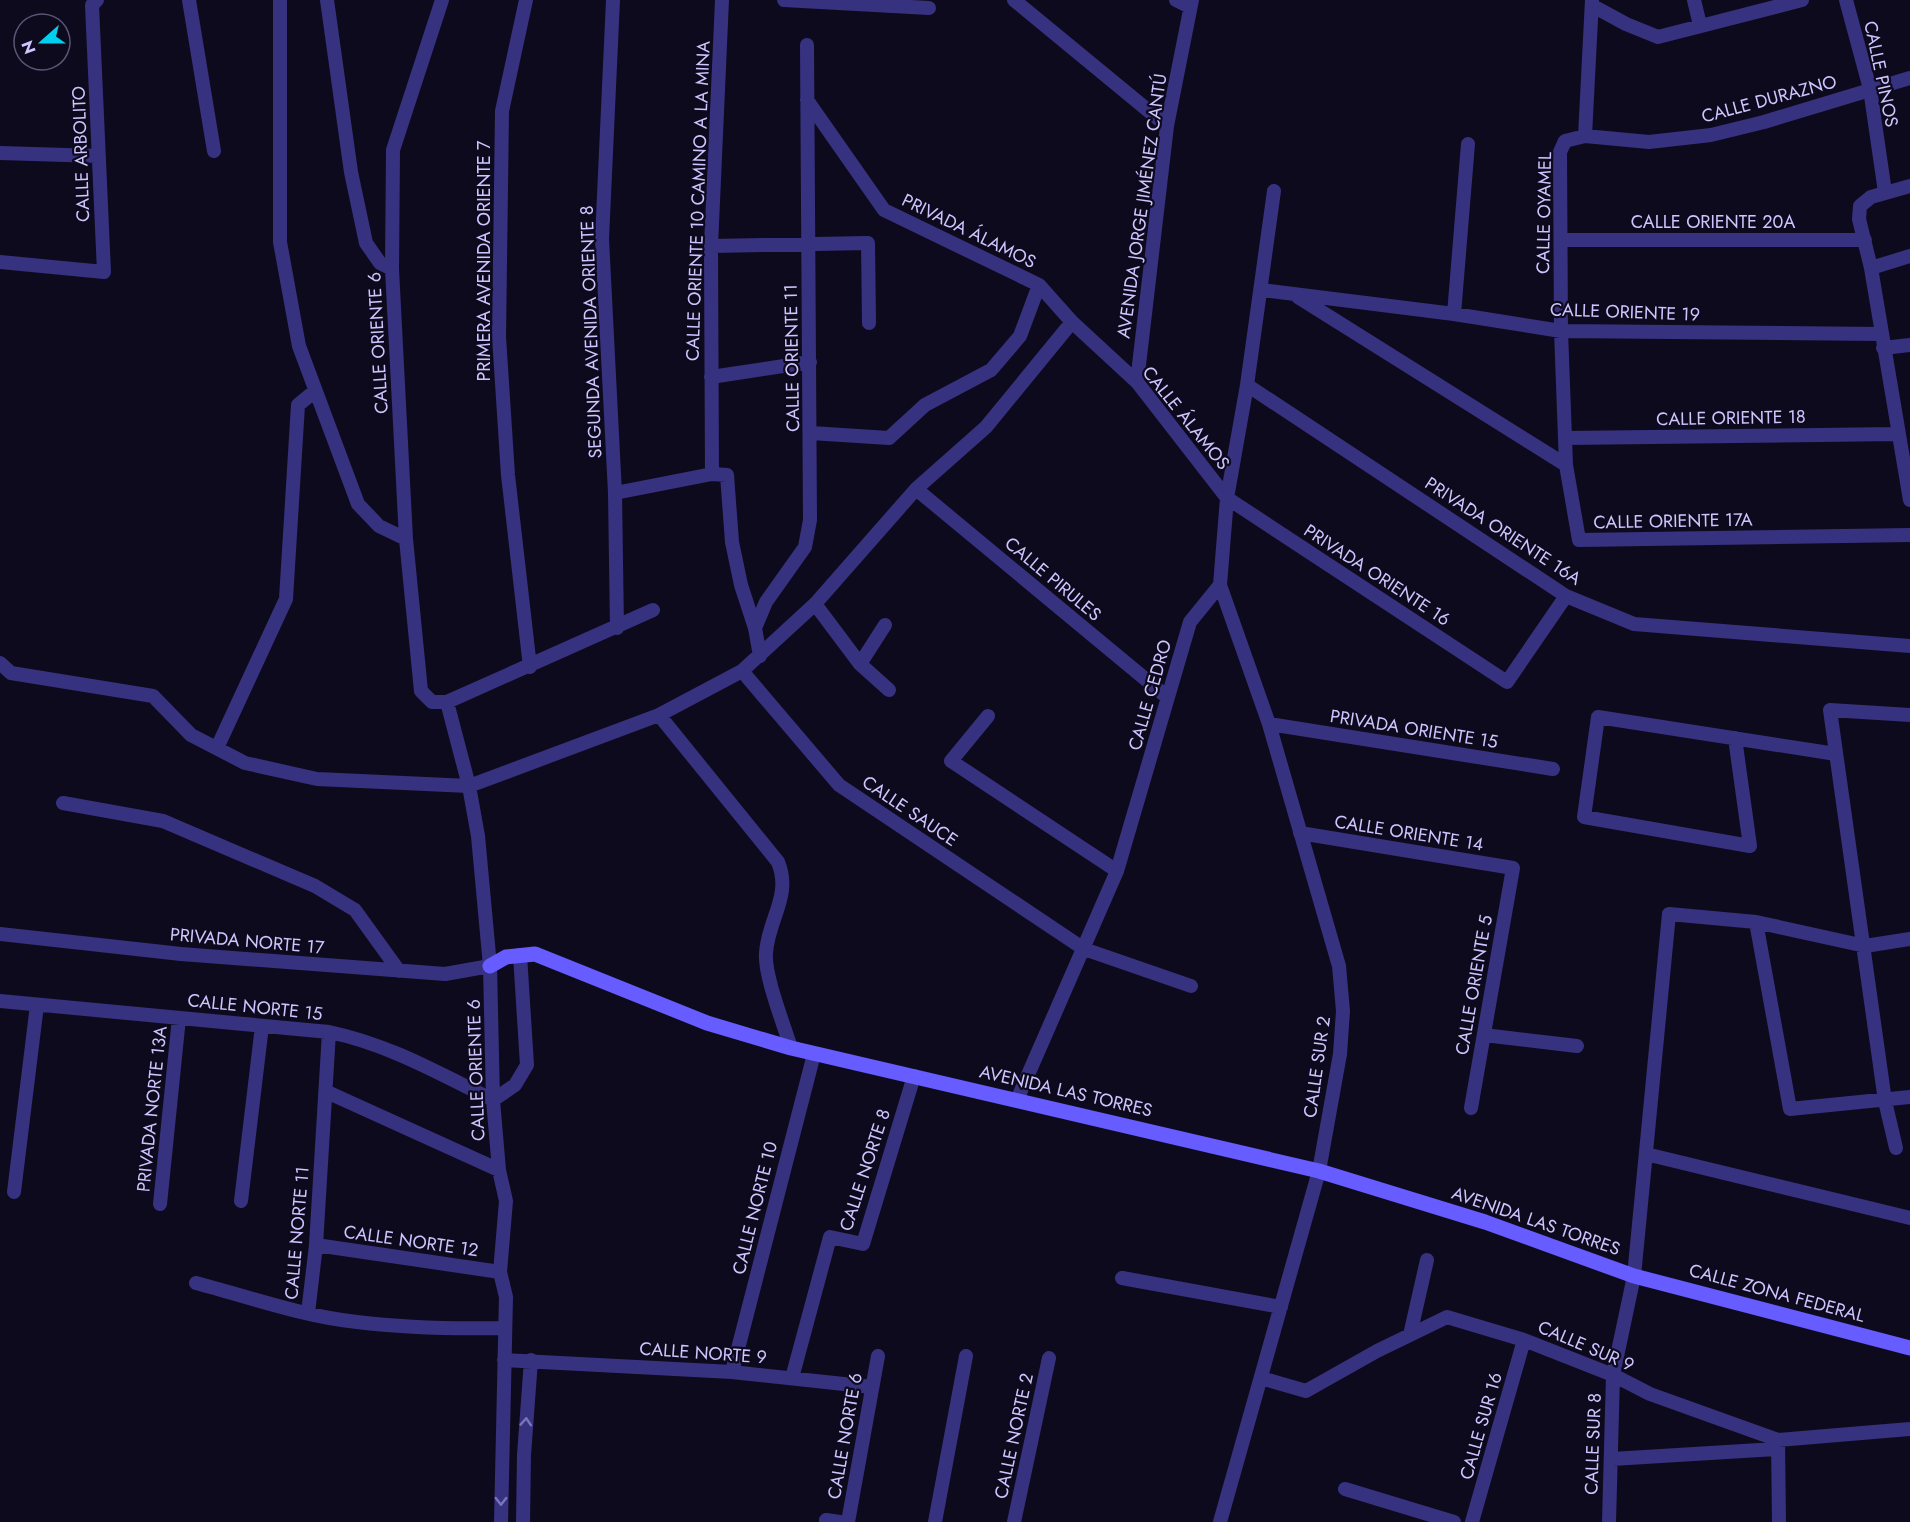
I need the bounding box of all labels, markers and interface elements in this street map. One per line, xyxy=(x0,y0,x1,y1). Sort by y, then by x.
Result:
north arrow xyxy=(12,12,72,72)
street label: CALLE PINOS xyxy=(1857,19,1905,130)
text: N xyxy=(15,37,41,57)
street label: CALLE ORIENTE 10 CAMINO A LA MINA xyxy=(679,40,717,362)
street label: CALLE DURAZNO xyxy=(1699,68,1839,130)
street label: AVENIDA JORGE JIMÉNEZ CANTÚ xyxy=(1111,72,1173,340)
street label: CALLE ARBOLITO xyxy=(66,86,96,222)
street label: PRIMERA AVENIDA ORIENTE 7 xyxy=(471,140,497,382)
street label: CALLE OYAMEL xyxy=(1530,152,1558,274)
street label: PRIVADA ÁLAMOS xyxy=(898,187,1041,275)
street label: SEGUNDA AVENIDA ORIENTE 8 xyxy=(574,205,608,459)
street label: CALLE ORIENTE 20A xyxy=(1631,209,1795,235)
street label: CALLE ORIENTE 6 xyxy=(361,271,395,415)
street label: CALLE ORIENTE 11 xyxy=(778,284,806,432)
street label: CALLE ORIENTE 19 xyxy=(1550,296,1700,328)
street label: CALLE ÁLAMOS xyxy=(1136,361,1236,475)
street label: CALLE ORIENTE 18 xyxy=(1656,404,1806,432)
street label: PRIVADA ORIENTE 16A xyxy=(1420,471,1586,591)
street label: CALLE ORIENTE 17A xyxy=(1593,507,1753,535)
street label: PRIVADA ORIENTE 16 xyxy=(1299,518,1455,632)
street label: CALLE PIRULES xyxy=(999,531,1107,627)
street label: CALLE CEDRO xyxy=(1122,637,1178,753)
street label: PRIVADA ORIENTE 15 xyxy=(1328,703,1500,755)
street label: CALLE SAUCE xyxy=(857,769,963,853)
street label: CALLE ORIENTE 14 xyxy=(1333,808,1485,858)
street label: CALLE ORIENTE 5 xyxy=(1449,913,1499,1057)
street label: PRIVADA NORTE 17 xyxy=(169,921,326,961)
street label: CALLE NORTE 15 xyxy=(186,987,324,1027)
street label: CALLE ORIENTE 6 xyxy=(461,999,491,1141)
street label: CALLE SUR 2 xyxy=(1297,1015,1337,1119)
street label: PRIVADA NORTE 13A xyxy=(130,1025,174,1193)
street label: AVENIDA LAS TORRES xyxy=(977,1058,1155,1124)
street label: CALLE NORTE 8 xyxy=(833,1106,897,1234)
street label: CALLE NORTE 10 xyxy=(726,1139,784,1277)
street label: CALLE NORTE 11 xyxy=(278,1165,316,1301)
street label: AVENIDA LAS TORRES xyxy=(1448,1180,1624,1262)
street label: CALLE NORTE 12 xyxy=(342,1219,480,1263)
street label: CALLE ZONA FEDERAL xyxy=(1686,1257,1868,1329)
street label: CALLE SUR 9 xyxy=(1534,1314,1638,1378)
street label: CALLE NORTE 9 xyxy=(638,1336,768,1370)
street label: CALLE SUR 16 xyxy=(1453,1369,1509,1483)
street label: CALLE NORTE 6 xyxy=(821,1371,869,1501)
street label: CALLE NORTE 2 xyxy=(988,1371,1040,1501)
street label: CALLE SUR 8 xyxy=(1578,1393,1608,1495)
one-way arrow xyxy=(520,1417,533,1426)
one-way arrow xyxy=(495,1497,507,1506)

